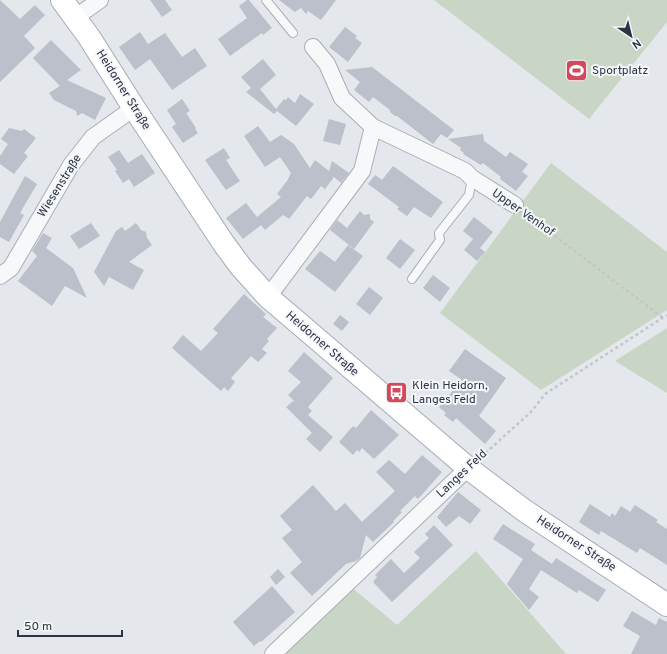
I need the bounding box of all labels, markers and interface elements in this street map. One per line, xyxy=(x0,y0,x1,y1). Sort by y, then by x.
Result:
north arrow xyxy=(611,16,651,56)
text: N xyxy=(629,35,643,51)
street label: Heidorner Straße xyxy=(92,47,154,133)
sports icon: Sportplatz xyxy=(564,58,590,84)
place label: Sportplatz xyxy=(592,63,648,79)
street label: Wiesenstraße xyxy=(34,151,86,221)
street label: Upper Venhof xyxy=(488,185,558,241)
street label: Heidorner Straße xyxy=(282,308,362,380)
place label: Klein Heidorn, Langes Feld xyxy=(412,378,488,408)
bus stop icon: Klein Heidorn, Langes Feld xyxy=(383,380,409,406)
street label: Langes Feld xyxy=(433,446,491,502)
street label: Heidorner Straße xyxy=(533,512,619,576)
scale bar xyxy=(18,612,122,638)
text: 50 m xyxy=(24,619,52,635)

